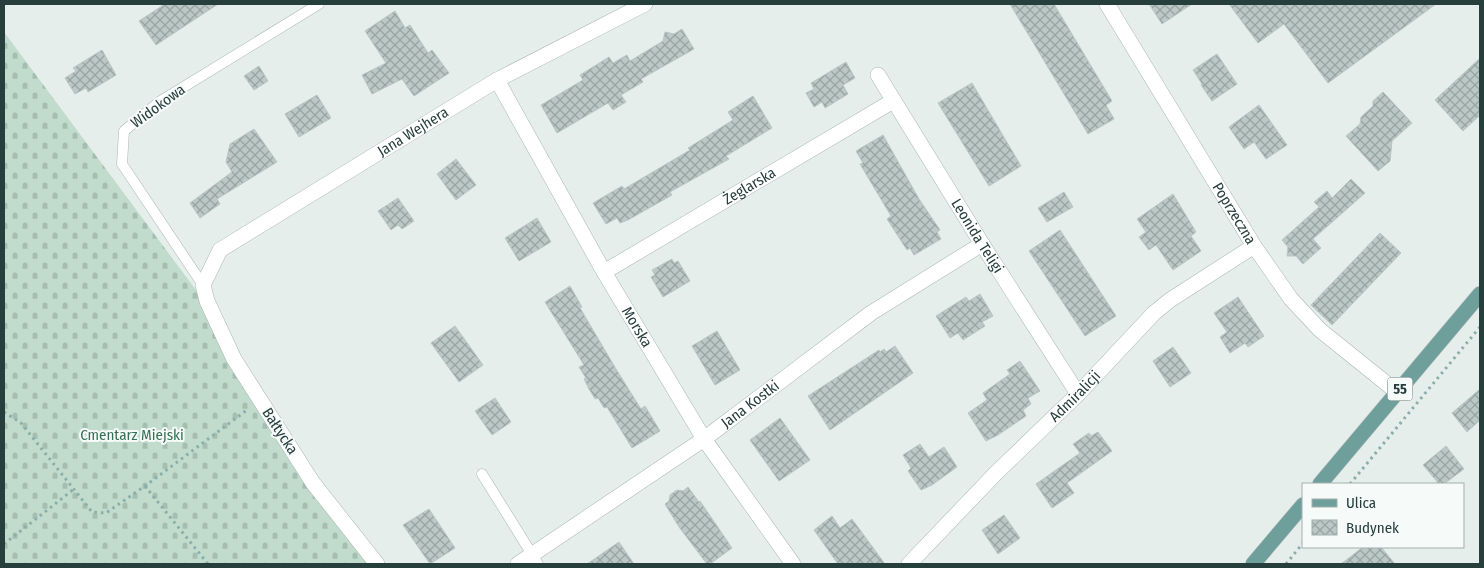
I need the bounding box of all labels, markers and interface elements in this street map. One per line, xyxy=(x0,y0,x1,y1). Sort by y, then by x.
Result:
street label: Widokowa xyxy=(127,80,189,132)
street label: Jana Wejhera xyxy=(374,103,452,160)
street label: Żeglarska xyxy=(720,163,779,208)
street label: Poprzeczna xyxy=(1209,179,1260,248)
street label: Leonida Teligi xyxy=(947,195,1007,276)
street label: Morska xyxy=(618,304,656,351)
street label: Admiralicji xyxy=(1046,367,1104,426)
street label: Jana Kostki xyxy=(718,376,783,432)
road number: 55 xyxy=(1388,378,1412,400)
street label: Bałtycka xyxy=(258,404,302,458)
park label: Cmentarz Miejski xyxy=(80,426,184,444)
legend xyxy=(1302,483,1464,548)
text: Ulica xyxy=(1346,494,1376,512)
text: Budynek xyxy=(1346,519,1399,537)

